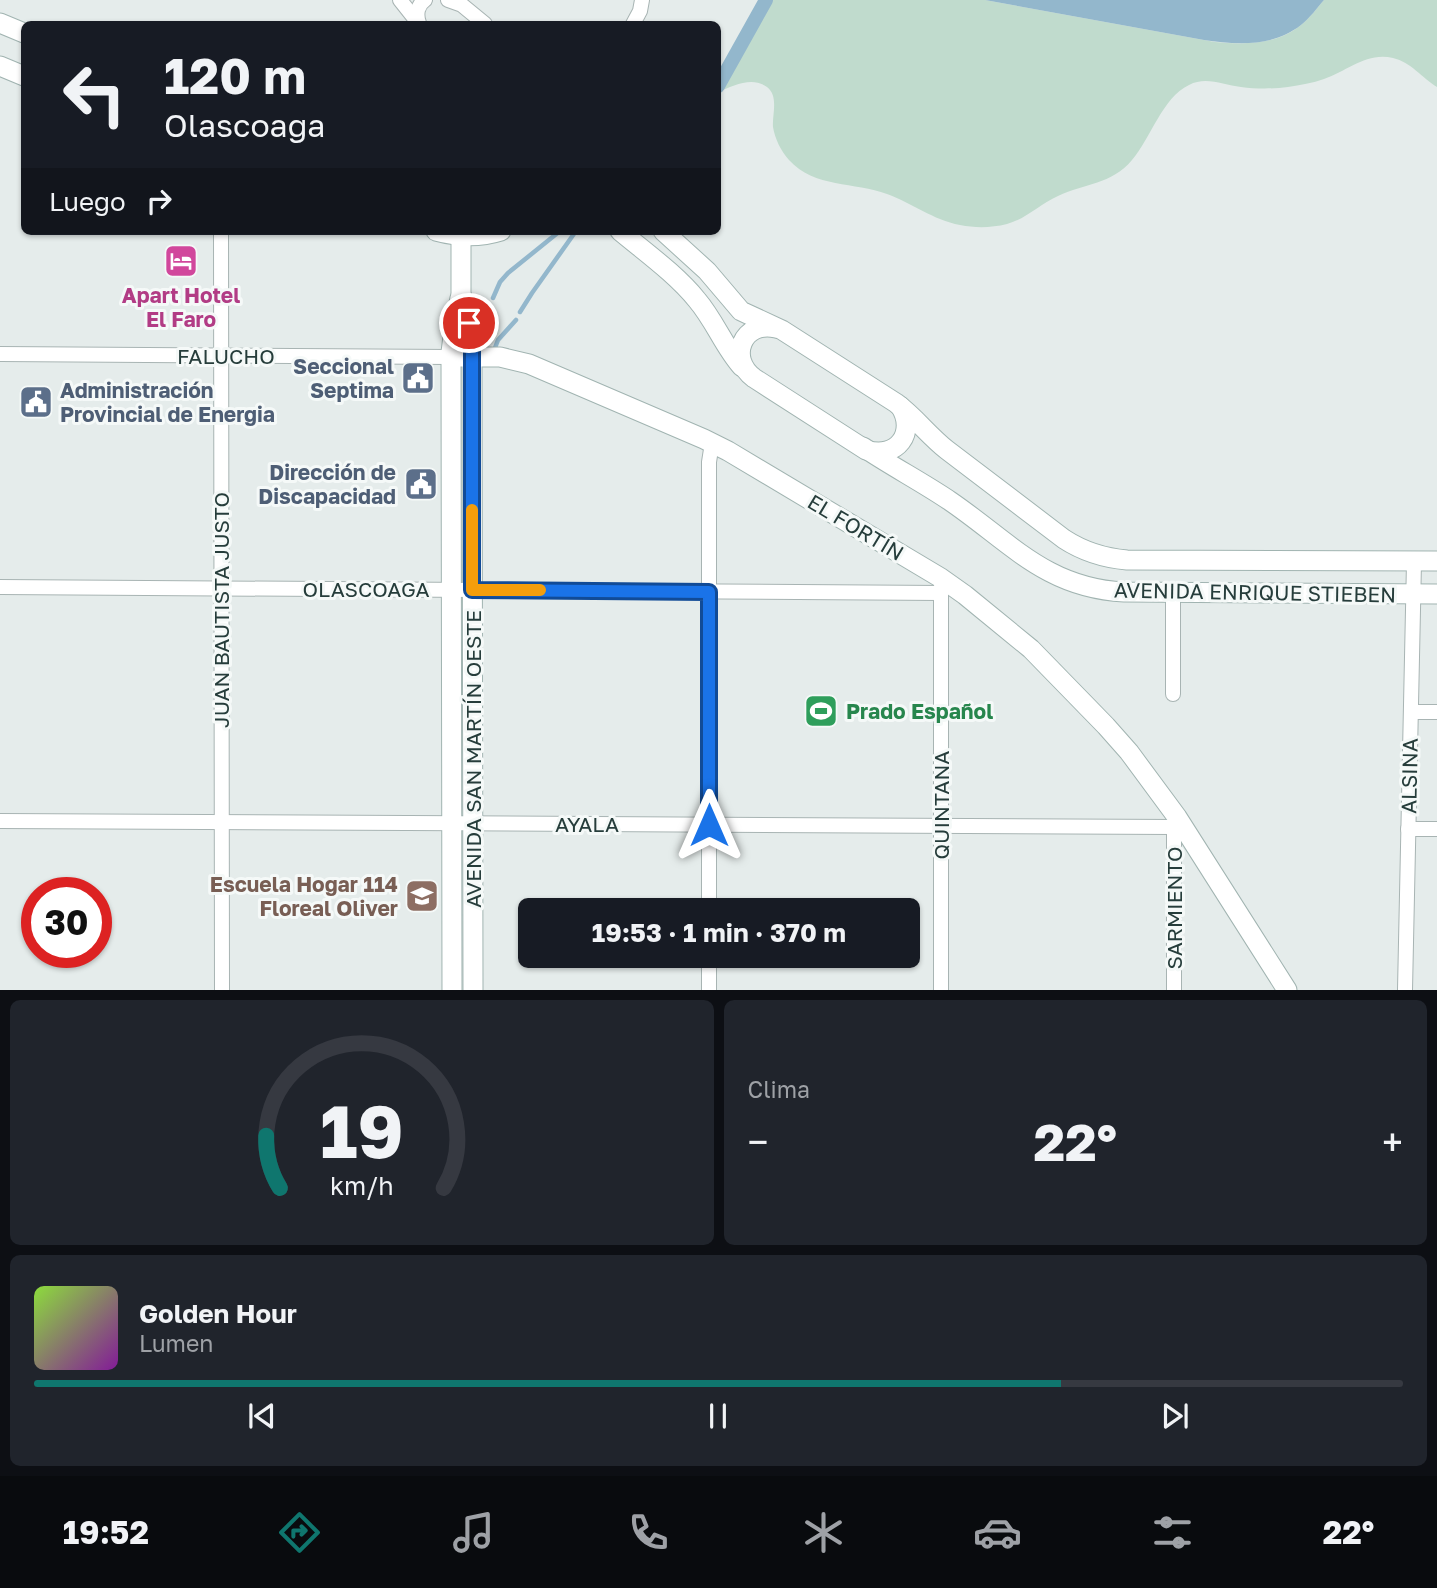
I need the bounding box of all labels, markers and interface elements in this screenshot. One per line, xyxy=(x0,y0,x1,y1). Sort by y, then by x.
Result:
text: 120 m xyxy=(164,46,306,105)
icon: left xyxy=(49,49,140,140)
text: Olascoaga xyxy=(164,106,325,144)
icon: right xyxy=(140,182,178,220)
text: Luego xyxy=(49,186,126,217)
hotel icon: Apart Hotel El Faro xyxy=(162,242,200,280)
place label: Apart Hotel El Faro xyxy=(122,282,240,332)
pin xyxy=(439,293,499,353)
icon: arrive xyxy=(450,304,488,342)
street label: FALUCHO xyxy=(177,343,275,369)
place label: Seccional Septima xyxy=(293,353,394,403)
public building icon: Seccional Septima xyxy=(399,359,437,397)
place label: Administración Provincial de Energia xyxy=(60,377,275,427)
public building icon: Administración Provincial de Energia xyxy=(17,383,55,421)
place label: Dirección de Discapacidad xyxy=(258,459,396,509)
public building icon: Dirección de Discapacidad xyxy=(402,465,440,503)
street label: EL FORTÍN xyxy=(803,488,909,566)
street label: JUAN BAUTISTA JUSTO xyxy=(208,492,234,728)
street label: OLASCOAGA xyxy=(303,576,429,602)
street label: AVENIDA ENRIQUE STIEBEN xyxy=(1114,577,1396,607)
street label: AVENIDA SAN MARTÍN OESTE xyxy=(460,610,486,908)
sports icon: Prado Español xyxy=(802,692,840,730)
place label: Prado Español xyxy=(846,698,993,724)
street label: ALSINA xyxy=(1395,738,1423,814)
street label: QUINTANA xyxy=(928,751,954,859)
position arrow xyxy=(672,788,746,862)
street label: AYALA xyxy=(555,811,619,837)
street label: SARMIENTO xyxy=(1161,846,1187,970)
place label: Escuela Hogar 114 Floreal Oliver xyxy=(210,871,398,921)
speed limit sign: 30 xyxy=(21,877,112,968)
school or university icon: Escuela Hogar 114 Floreal Oliver xyxy=(403,877,441,915)
text: 19:53 · 1 min · 370 m xyxy=(592,917,846,948)
text: Clima xyxy=(748,1075,810,1103)
text: 19 xyxy=(320,1088,404,1175)
text: 22° xyxy=(1033,1110,1117,1172)
text: − xyxy=(748,1119,768,1164)
text: + xyxy=(1382,1119,1403,1164)
text: km/h xyxy=(330,1170,394,1201)
text: Golden Hour xyxy=(139,1298,297,1329)
text: Lumen xyxy=(139,1329,213,1357)
icon: previous xyxy=(243,1397,281,1435)
icon: pause xyxy=(699,1397,737,1435)
icon: next xyxy=(1156,1397,1194,1435)
icon: directions xyxy=(275,1508,324,1557)
icon: music xyxy=(449,1508,498,1557)
icon: phone xyxy=(624,1508,673,1557)
icon: climate xyxy=(799,1508,848,1557)
icon: car xyxy=(973,1508,1022,1557)
icon: filters xyxy=(1148,1508,1197,1557)
text: 19:52 xyxy=(63,1513,149,1551)
text: 22° xyxy=(1323,1513,1374,1551)

